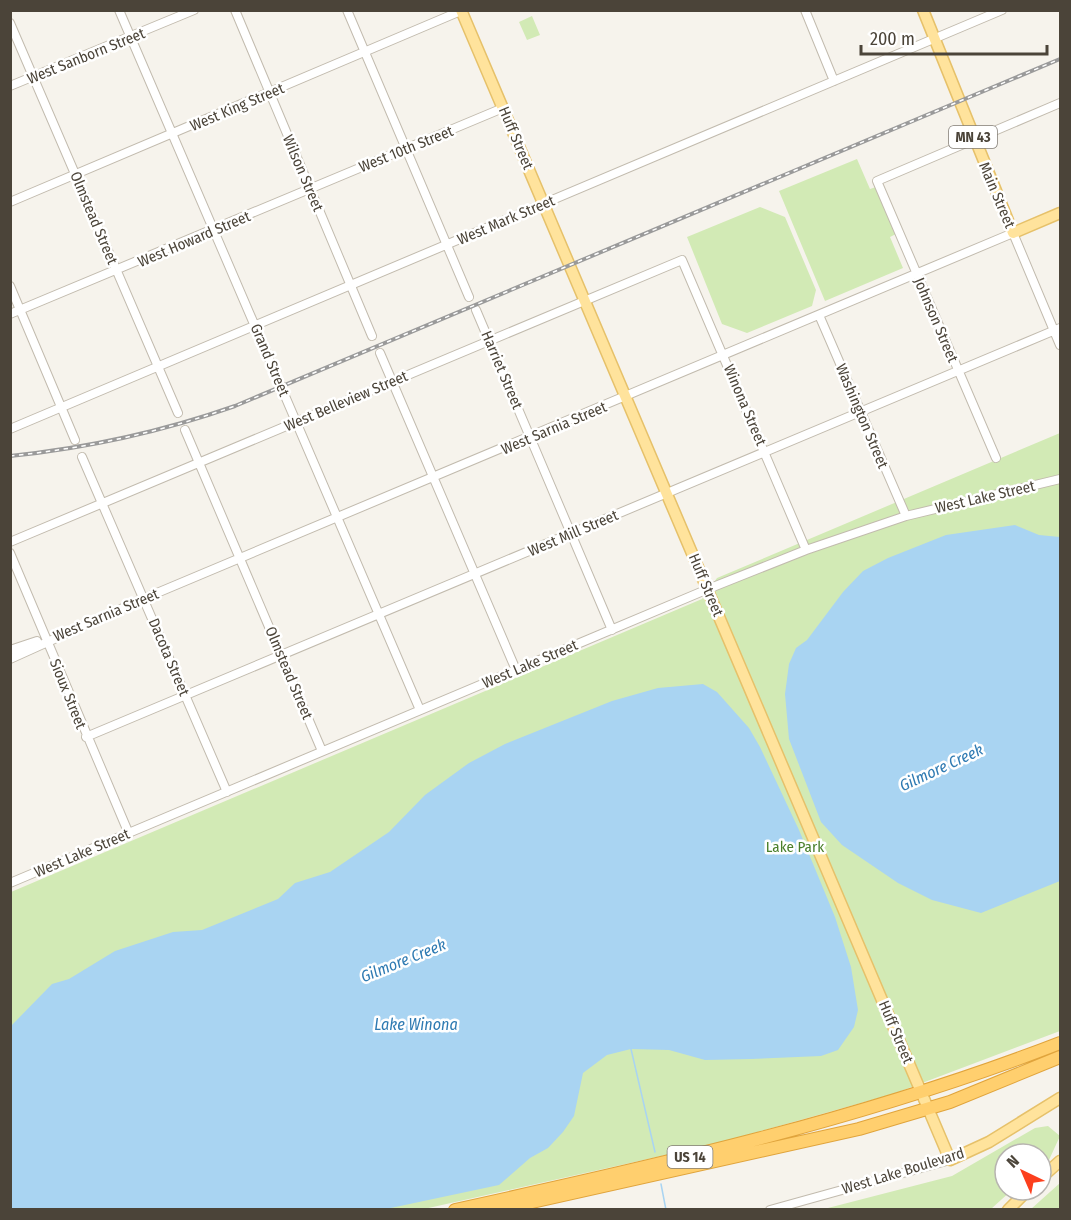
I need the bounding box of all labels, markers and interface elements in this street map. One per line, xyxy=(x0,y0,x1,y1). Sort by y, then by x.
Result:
scale bar xyxy=(861,18,1047,56)
street label: West Sanborn Street xyxy=(24,24,148,88)
text: 200 m xyxy=(870,28,915,50)
street label: West King Street xyxy=(187,79,287,135)
street label: Huff Street xyxy=(495,104,537,172)
street label: West 10th Street xyxy=(356,122,456,176)
road number: MN 43 xyxy=(949,126,997,148)
street label: Wilson Street xyxy=(279,132,327,214)
street label: Main Street xyxy=(975,159,1019,231)
street label: Olmstead Street xyxy=(66,169,122,267)
street label: West Mark Street xyxy=(455,191,557,249)
street label: West Howard Street xyxy=(135,207,253,271)
street label: Johnson Street xyxy=(910,275,962,365)
street label: Grand Street xyxy=(247,321,293,399)
street label: Harriet Street xyxy=(477,328,527,412)
street label: Washington Street xyxy=(832,361,892,471)
street label: Winona Street xyxy=(720,362,770,448)
street label: West Belleview Street xyxy=(282,367,410,435)
street label: West Sarnia Street xyxy=(499,398,610,458)
street label: West Lake Street xyxy=(933,477,1037,517)
street label: West Mill Street xyxy=(525,506,621,560)
street label: Huff Street xyxy=(685,551,727,619)
street label: West Sarnia Street xyxy=(51,585,162,645)
street label: Dacota Street xyxy=(145,616,193,699)
street label: Olmstead Street xyxy=(261,624,317,722)
street label: West Lake Street xyxy=(480,636,580,692)
street label: Sioux Street xyxy=(46,656,90,732)
water label: Gilmore Creek xyxy=(896,740,986,795)
street label: West Lake Street xyxy=(32,825,132,881)
park label: Lake Park xyxy=(766,838,824,856)
water label: Gilmore Creek xyxy=(358,935,449,986)
street label: Huff Street xyxy=(875,998,917,1066)
water label: Lake Winona xyxy=(374,1015,458,1034)
north arrow xyxy=(993,1142,1053,1202)
street label: West Lake Boulevard xyxy=(840,1144,966,1198)
road number: US 14 xyxy=(668,1146,712,1168)
text: N xyxy=(1003,1151,1023,1172)

